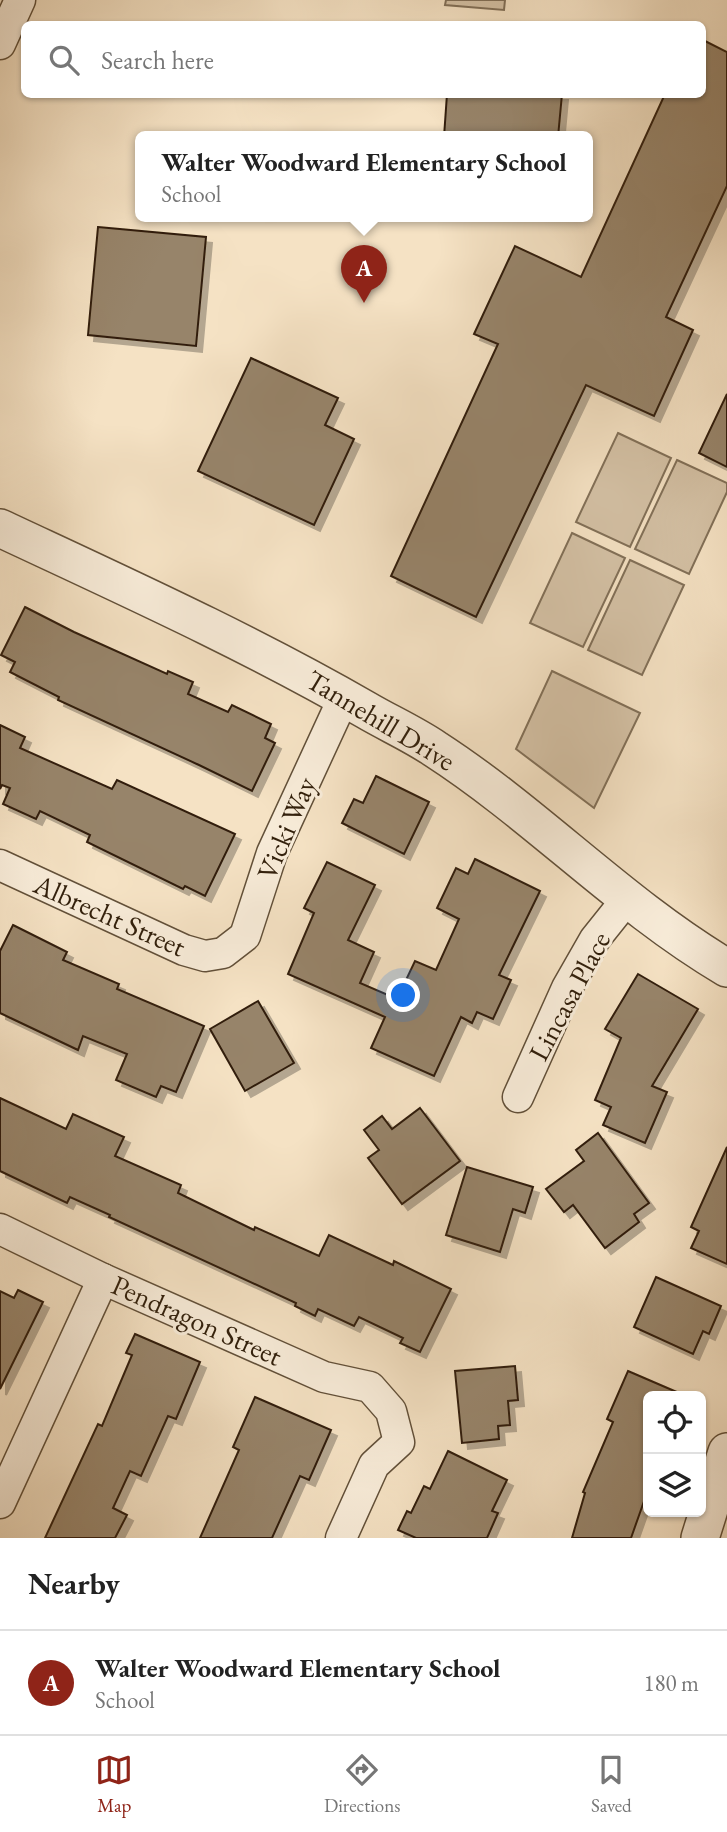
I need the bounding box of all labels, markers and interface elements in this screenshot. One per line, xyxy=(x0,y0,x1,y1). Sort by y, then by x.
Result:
search box xyxy=(21,21,706,98)
icon: search xyxy=(45,41,83,79)
text: Search here xyxy=(101,43,214,77)
popup xyxy=(135,131,593,222)
text: Walter Woodward Elementary School xyxy=(161,145,567,179)
text: School xyxy=(161,179,221,209)
pin: A xyxy=(341,245,387,303)
street label: Tannehill Drive xyxy=(300,661,462,779)
street label: Vicki Way xyxy=(248,771,324,885)
street label: Albrecht Street xyxy=(28,865,192,965)
street label: Lincasa Place xyxy=(520,925,618,1067)
your location xyxy=(386,978,420,1012)
street label: Pendragon Street xyxy=(106,1266,288,1374)
map controls xyxy=(643,1391,706,1517)
button: locate xyxy=(643,1391,706,1454)
button: layers xyxy=(643,1454,706,1517)
text: Nearby xyxy=(28,1564,120,1603)
text: Walter Woodward Elementary School xyxy=(95,1651,500,1685)
text: A xyxy=(43,1668,59,1698)
text: 180 m xyxy=(643,1668,699,1698)
text: School xyxy=(95,1685,155,1715)
tab: Map xyxy=(95,1751,133,1818)
tab: Directions xyxy=(324,1751,400,1818)
tab: Saved xyxy=(591,1751,632,1818)

